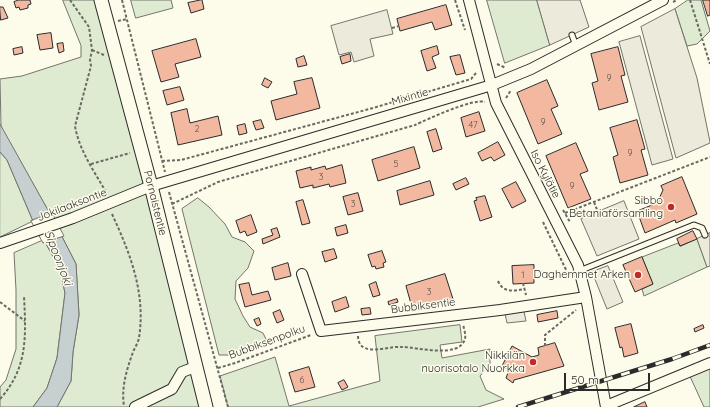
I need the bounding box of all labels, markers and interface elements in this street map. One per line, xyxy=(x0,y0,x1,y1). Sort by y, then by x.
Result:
house number: 9 xyxy=(606,73,612,83)
street label: Mixintie xyxy=(390,85,430,109)
house number: 9 xyxy=(540,117,546,127)
house number: 47 xyxy=(468,120,478,130)
house number: 2 xyxy=(195,124,199,134)
street label: Iso Kylätie xyxy=(527,148,563,200)
house number: 9 xyxy=(627,148,633,158)
house number: 5 xyxy=(394,159,398,169)
street label: Pornaistentie xyxy=(141,169,169,237)
house number: 3 xyxy=(319,172,323,182)
house number: 9 xyxy=(569,181,575,191)
street label: Jokilaaksontie xyxy=(35,186,109,224)
place label: Sibbo Betaniaförsamling xyxy=(569,194,663,220)
house number: 3 xyxy=(351,199,355,209)
marker: Sibbo Betaniaförsamling xyxy=(666,202,676,212)
water label: Sipoonjoki xyxy=(41,229,75,287)
place label: Daghemmet Arken xyxy=(534,268,630,282)
house number: 1 xyxy=(521,270,525,280)
marker: Daghemmet Arken xyxy=(633,270,643,280)
house number: 3 xyxy=(427,287,431,297)
street label: Bubbiksentie xyxy=(390,295,456,317)
street label: Bubbiksenpolku xyxy=(227,322,307,362)
place label: Nikkilän nuorisotalo Nuorkka xyxy=(421,349,525,375)
marker: Nikkilän nuorisotalo Nuorkka xyxy=(528,357,538,367)
scale bar xyxy=(566,365,652,391)
text: 50 m xyxy=(571,372,599,387)
house number: 6 xyxy=(300,375,304,385)

